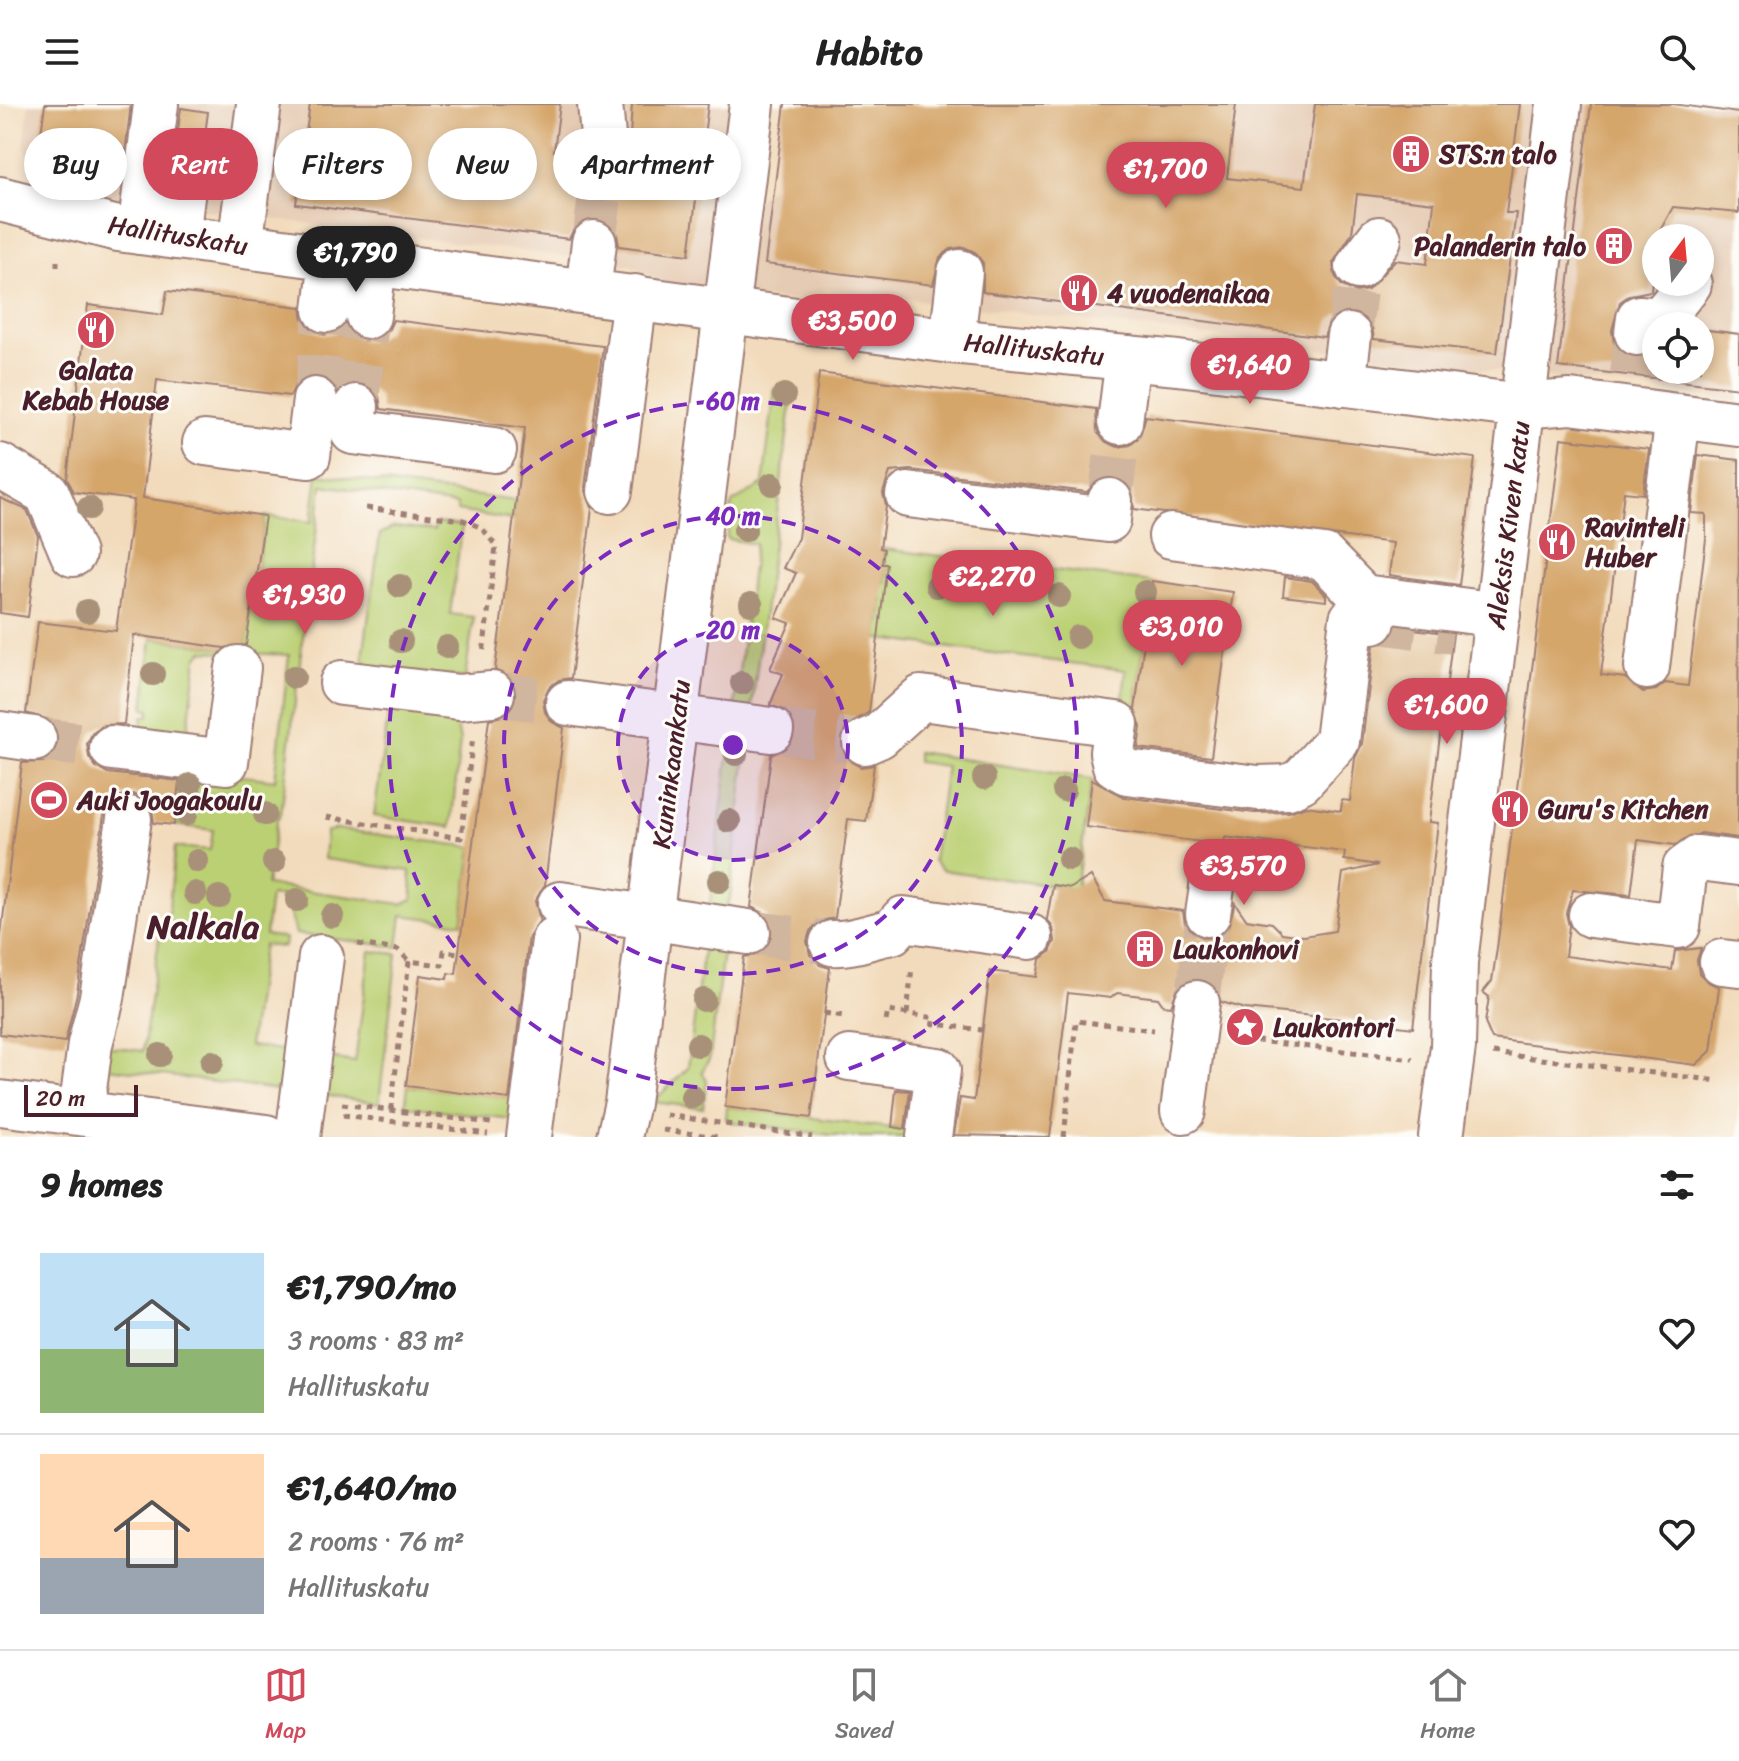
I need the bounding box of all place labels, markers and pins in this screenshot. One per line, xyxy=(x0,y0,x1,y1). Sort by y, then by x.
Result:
place label: STS:n talo xyxy=(1438,131,1557,177)
building icon: STS:n talo xyxy=(1390,133,1432,175)
pin: €1,700 xyxy=(1101,142,1231,210)
place label: Palanderin talo xyxy=(1414,223,1586,269)
building icon: Palanderin talo xyxy=(1593,225,1635,267)
pin: €1,790 xyxy=(291,226,421,294)
place label: 4 vuodenaikaa xyxy=(1107,270,1270,316)
restaurant icon: 4 vuodenaikaa xyxy=(1058,272,1100,314)
pin: €3,500 xyxy=(788,294,918,362)
restaurant icon: Galata Kebab House xyxy=(75,309,117,351)
pin: €1,640 xyxy=(1185,338,1315,406)
place label: Galata Kebab House xyxy=(22,347,170,423)
place label: Ravinteli Huber xyxy=(1584,504,1687,580)
restaurant icon: Ravinteli Huber xyxy=(1536,521,1578,563)
pin: €2,270 xyxy=(928,550,1058,618)
pin: €1,930 xyxy=(240,568,370,636)
pin: €3,010 xyxy=(1117,600,1247,668)
pin: €1,600 xyxy=(1382,678,1512,746)
centre of rings xyxy=(719,731,747,759)
place label: Auki Joogakoulu xyxy=(76,777,263,823)
sports icon: Auki Joogakoulu xyxy=(28,779,70,821)
place label: Guru's Kitchen xyxy=(1538,786,1710,832)
restaurant icon: Guru's Kitchen xyxy=(1489,788,1531,830)
pin: €3,570 xyxy=(1179,839,1309,907)
place label: Laukonhovi xyxy=(1173,926,1301,972)
building icon: Laukonhovi xyxy=(1124,928,1166,970)
place label: Laukontori xyxy=(1273,1004,1396,1050)
place icon: Laukontori xyxy=(1224,1006,1266,1048)

